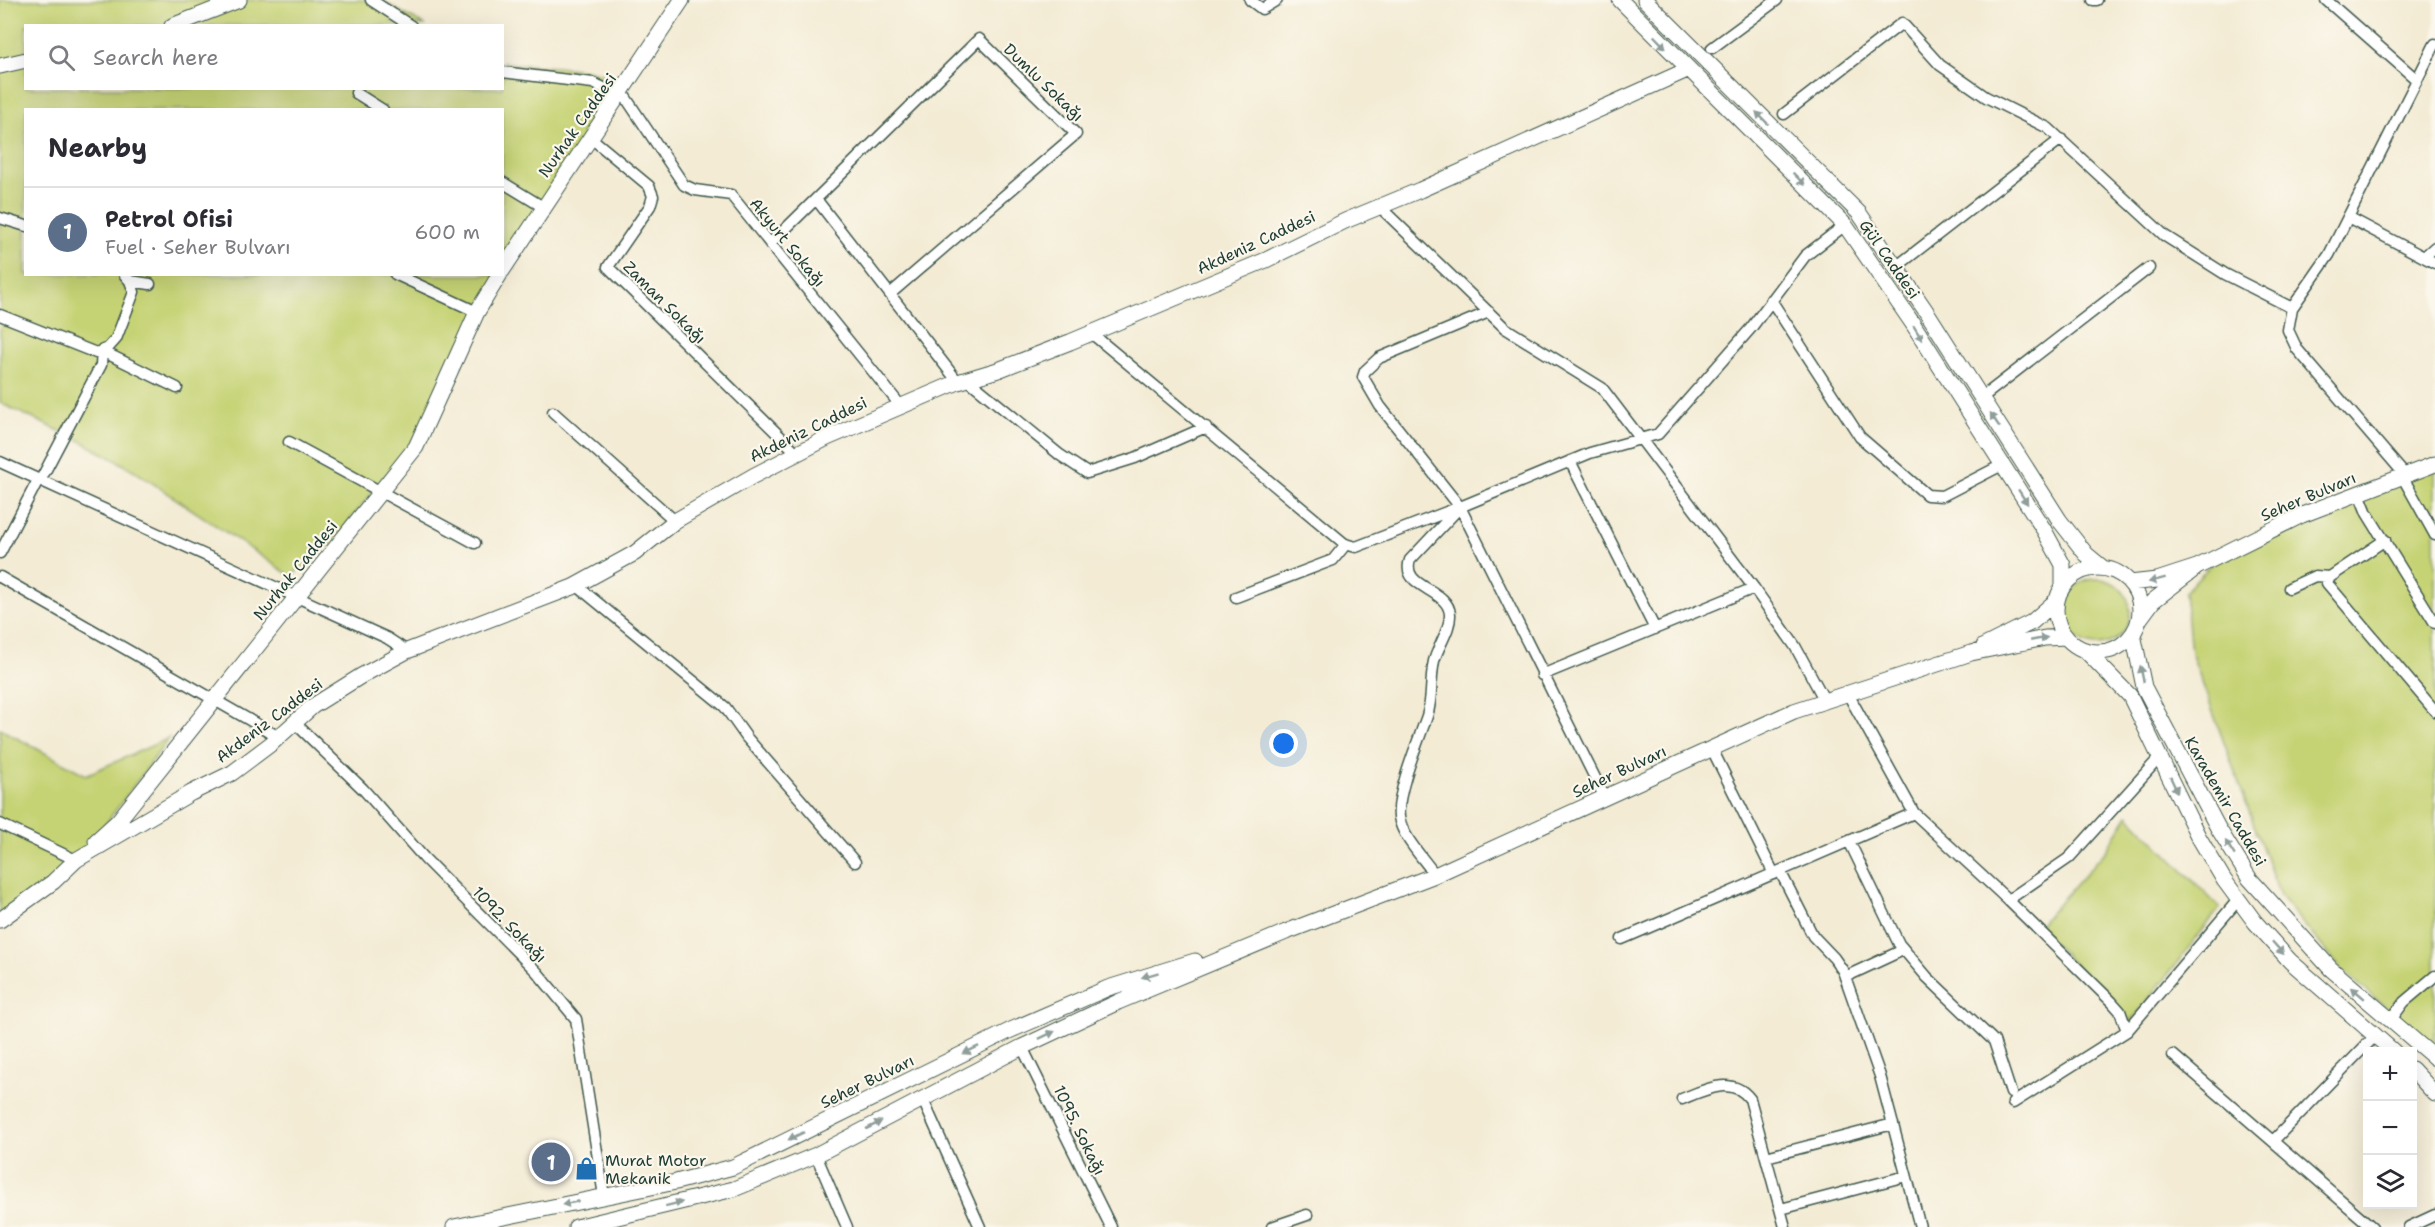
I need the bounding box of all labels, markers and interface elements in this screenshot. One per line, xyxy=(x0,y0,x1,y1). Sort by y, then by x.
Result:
search box xyxy=(24,24,504,90)
one-way arrow xyxy=(1653,35,1667,49)
street label: Dumlu Sokağı xyxy=(999,39,1088,126)
icon: search xyxy=(45,41,78,74)
text: Search here xyxy=(93,43,219,72)
street label: Nurhak Caddesi xyxy=(534,69,621,182)
one-way arrow xyxy=(1755,111,1769,125)
text: Nearby xyxy=(48,130,147,165)
one-way arrow xyxy=(1791,172,1805,186)
street label: Akyurt Sokağı xyxy=(745,193,830,291)
text: Petrol Ofisi xyxy=(105,205,233,234)
street label: Akdeniz Caddesi xyxy=(1194,206,1319,279)
street label: Gül Caddesi xyxy=(1855,215,1925,303)
text: 1 xyxy=(63,219,72,245)
text: 600 m xyxy=(415,219,480,245)
text: Fuel · Seher Bulvarı xyxy=(105,234,291,260)
street label: Zaman Sokağı xyxy=(619,256,711,348)
one-way arrow xyxy=(1913,324,1924,341)
street label: Akdeniz Caddesi xyxy=(746,392,871,467)
one-way arrow xyxy=(1989,412,2000,429)
street label: Seher Bulvarı xyxy=(2257,467,2359,526)
one-way arrow xyxy=(2017,489,2028,505)
street label: Nurhak Caddesi xyxy=(249,516,342,625)
one-way arrow xyxy=(2148,575,2166,585)
one-way arrow xyxy=(2029,634,2048,643)
one-way arrow xyxy=(2136,665,2146,684)
street label: Akdeniz Caddesi xyxy=(212,673,327,767)
your location xyxy=(1269,729,1298,758)
street label: Karademir Caddesi xyxy=(2180,733,2271,870)
street label: Seher Bulvarı xyxy=(1569,740,1670,802)
one-way arrow xyxy=(2169,776,2178,793)
one-way arrow xyxy=(2224,840,2235,856)
street label: 1092. Sokağı xyxy=(468,882,551,967)
one-way arrow xyxy=(2271,940,2284,955)
one-way arrow xyxy=(1141,970,1159,980)
one-way arrow xyxy=(2351,986,2366,1000)
one-way arrow xyxy=(1038,1031,1055,1040)
one-way arrow xyxy=(962,1045,979,1054)
map controls xyxy=(2363,1047,2417,1209)
button: + xyxy=(2363,1047,2417,1101)
street label: Seher Bulvarı xyxy=(817,1050,918,1113)
street label: 1095. Sokağı xyxy=(1049,1082,1110,1179)
button: − xyxy=(2363,1101,2417,1155)
one-way arrow xyxy=(866,1120,883,1130)
one-way arrow xyxy=(787,1131,804,1141)
pin: 1 xyxy=(532,1140,570,1184)
place label: Murat Motor Mekanik xyxy=(605,1150,706,1189)
button: layers xyxy=(2363,1155,2417,1209)
shop icon: Murat Motor Mekanik xyxy=(574,1156,600,1182)
one-way arrow xyxy=(665,1198,683,1208)
one-way arrow xyxy=(560,1199,579,1208)

